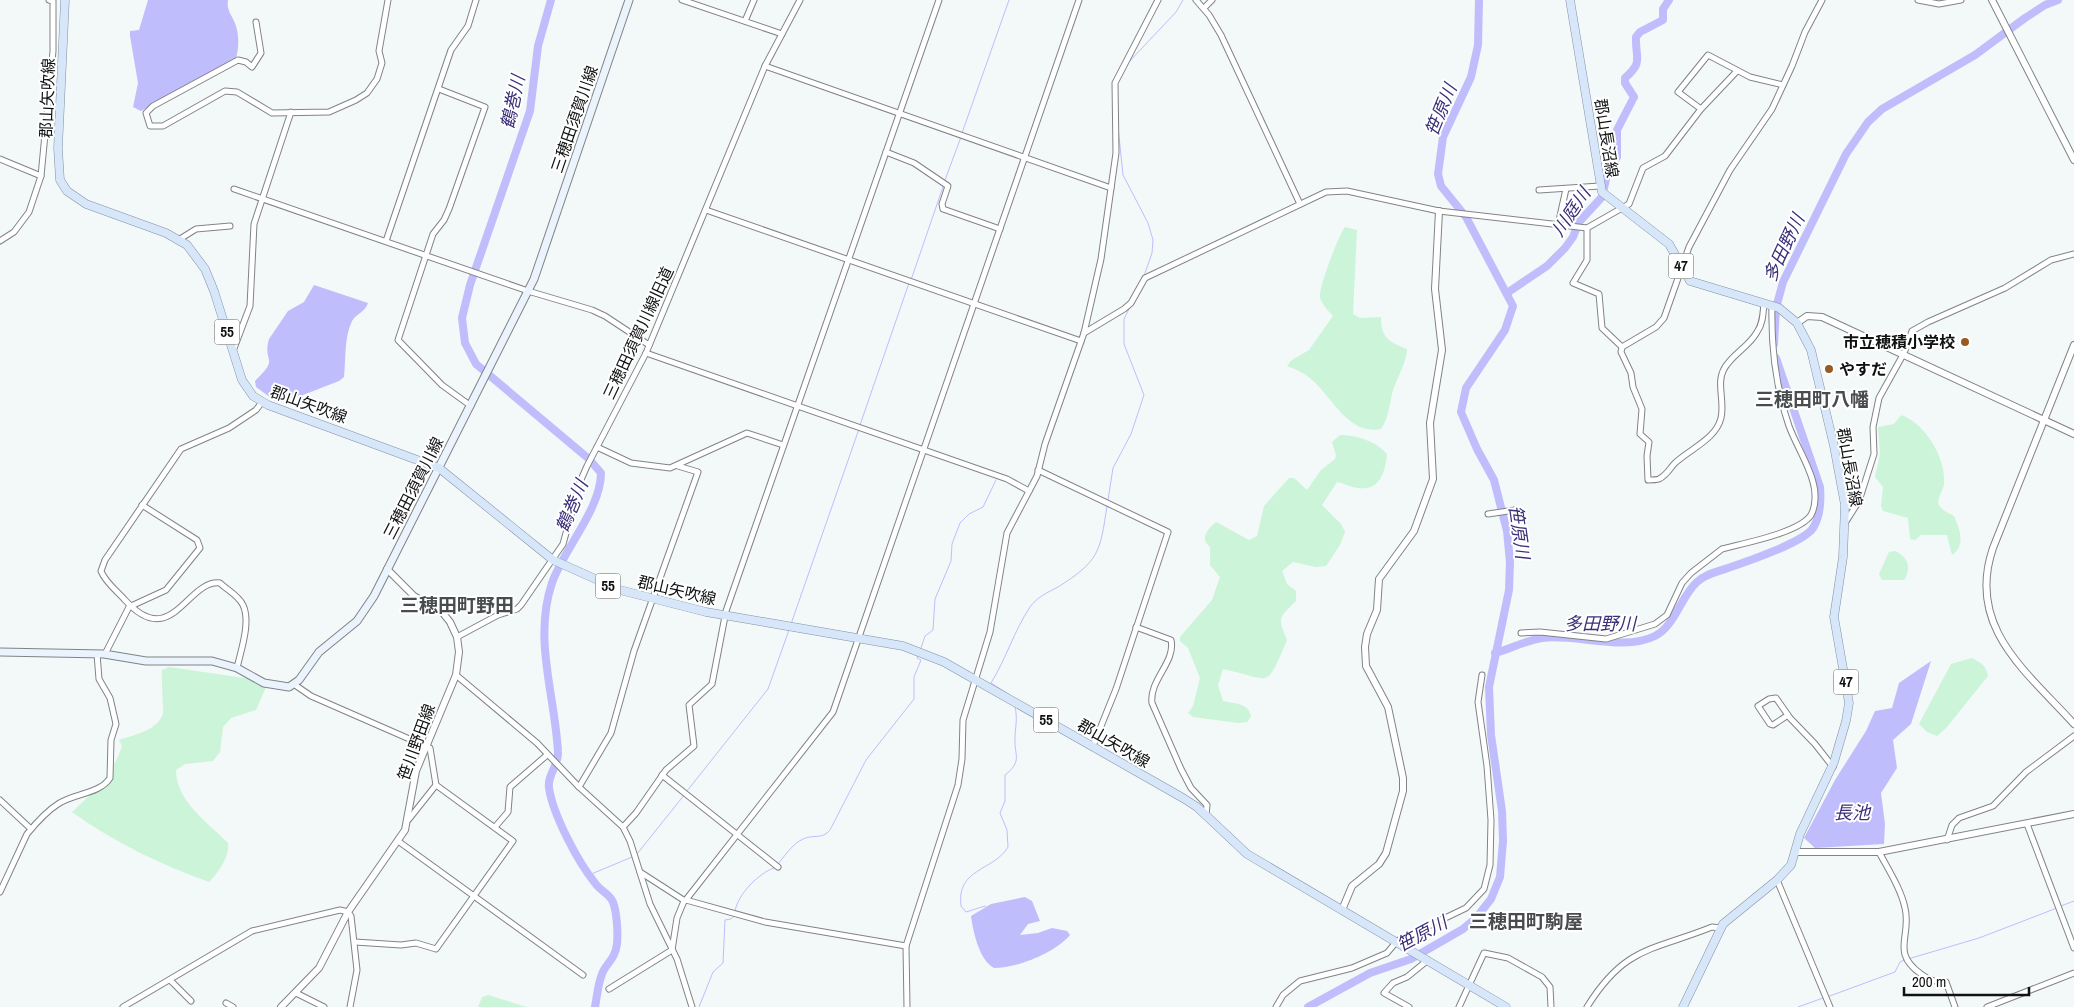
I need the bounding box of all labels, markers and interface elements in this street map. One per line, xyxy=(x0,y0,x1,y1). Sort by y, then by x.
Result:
street label: 郡山矢吹線 xyxy=(35,58,59,138)
street label: 三穂田須賀川線 xyxy=(545,62,603,176)
water label: 鶴巻川 xyxy=(495,71,531,131)
water label: 笹原川 xyxy=(1419,78,1463,140)
street label: 郡山長沼線 xyxy=(1590,97,1624,179)
water label: 川庭川 xyxy=(1545,181,1597,241)
water label: 多田野川 xyxy=(1757,208,1811,286)
road number: 47 xyxy=(1668,254,1694,278)
street label: 三穂田須賀川線旧道 xyxy=(598,263,678,403)
road number: 55 xyxy=(214,320,240,344)
place label: 市立穂積小学校 xyxy=(1843,331,1955,353)
marker: 市立穂積小学校 xyxy=(1959,336,1971,348)
place label: やすだ xyxy=(1839,358,1887,380)
marker: やすだ xyxy=(1823,363,1835,375)
street label: 郡山矢吹線 xyxy=(268,380,350,428)
district label: 三穂田町八幡 xyxy=(1755,386,1869,412)
street label: 郡山長沼線 xyxy=(1832,426,1868,508)
street label: 三穂田須賀川線 xyxy=(378,433,448,543)
water label: 鶴巻川 xyxy=(549,474,594,536)
water label: 笹原川 xyxy=(1503,503,1536,562)
street label: 郡山矢吹線 xyxy=(636,570,718,610)
road number: 55 xyxy=(596,574,620,598)
district label: 三穂田町野田 xyxy=(400,592,514,618)
water label: 多田野川 xyxy=(1564,611,1638,636)
road number: 47 xyxy=(1834,670,1858,694)
street label: 笹川野田線 xyxy=(392,701,440,783)
road number: 55 xyxy=(1034,708,1058,732)
street label: 郡山矢吹線 xyxy=(1074,713,1154,773)
water label: 長池 xyxy=(1834,800,1872,825)
district label: 三穂田町駒屋 xyxy=(1469,908,1583,934)
water label: 笹原川 xyxy=(1392,909,1453,957)
scale bar xyxy=(1904,964,2029,996)
text: 200 m xyxy=(1912,971,1946,992)

